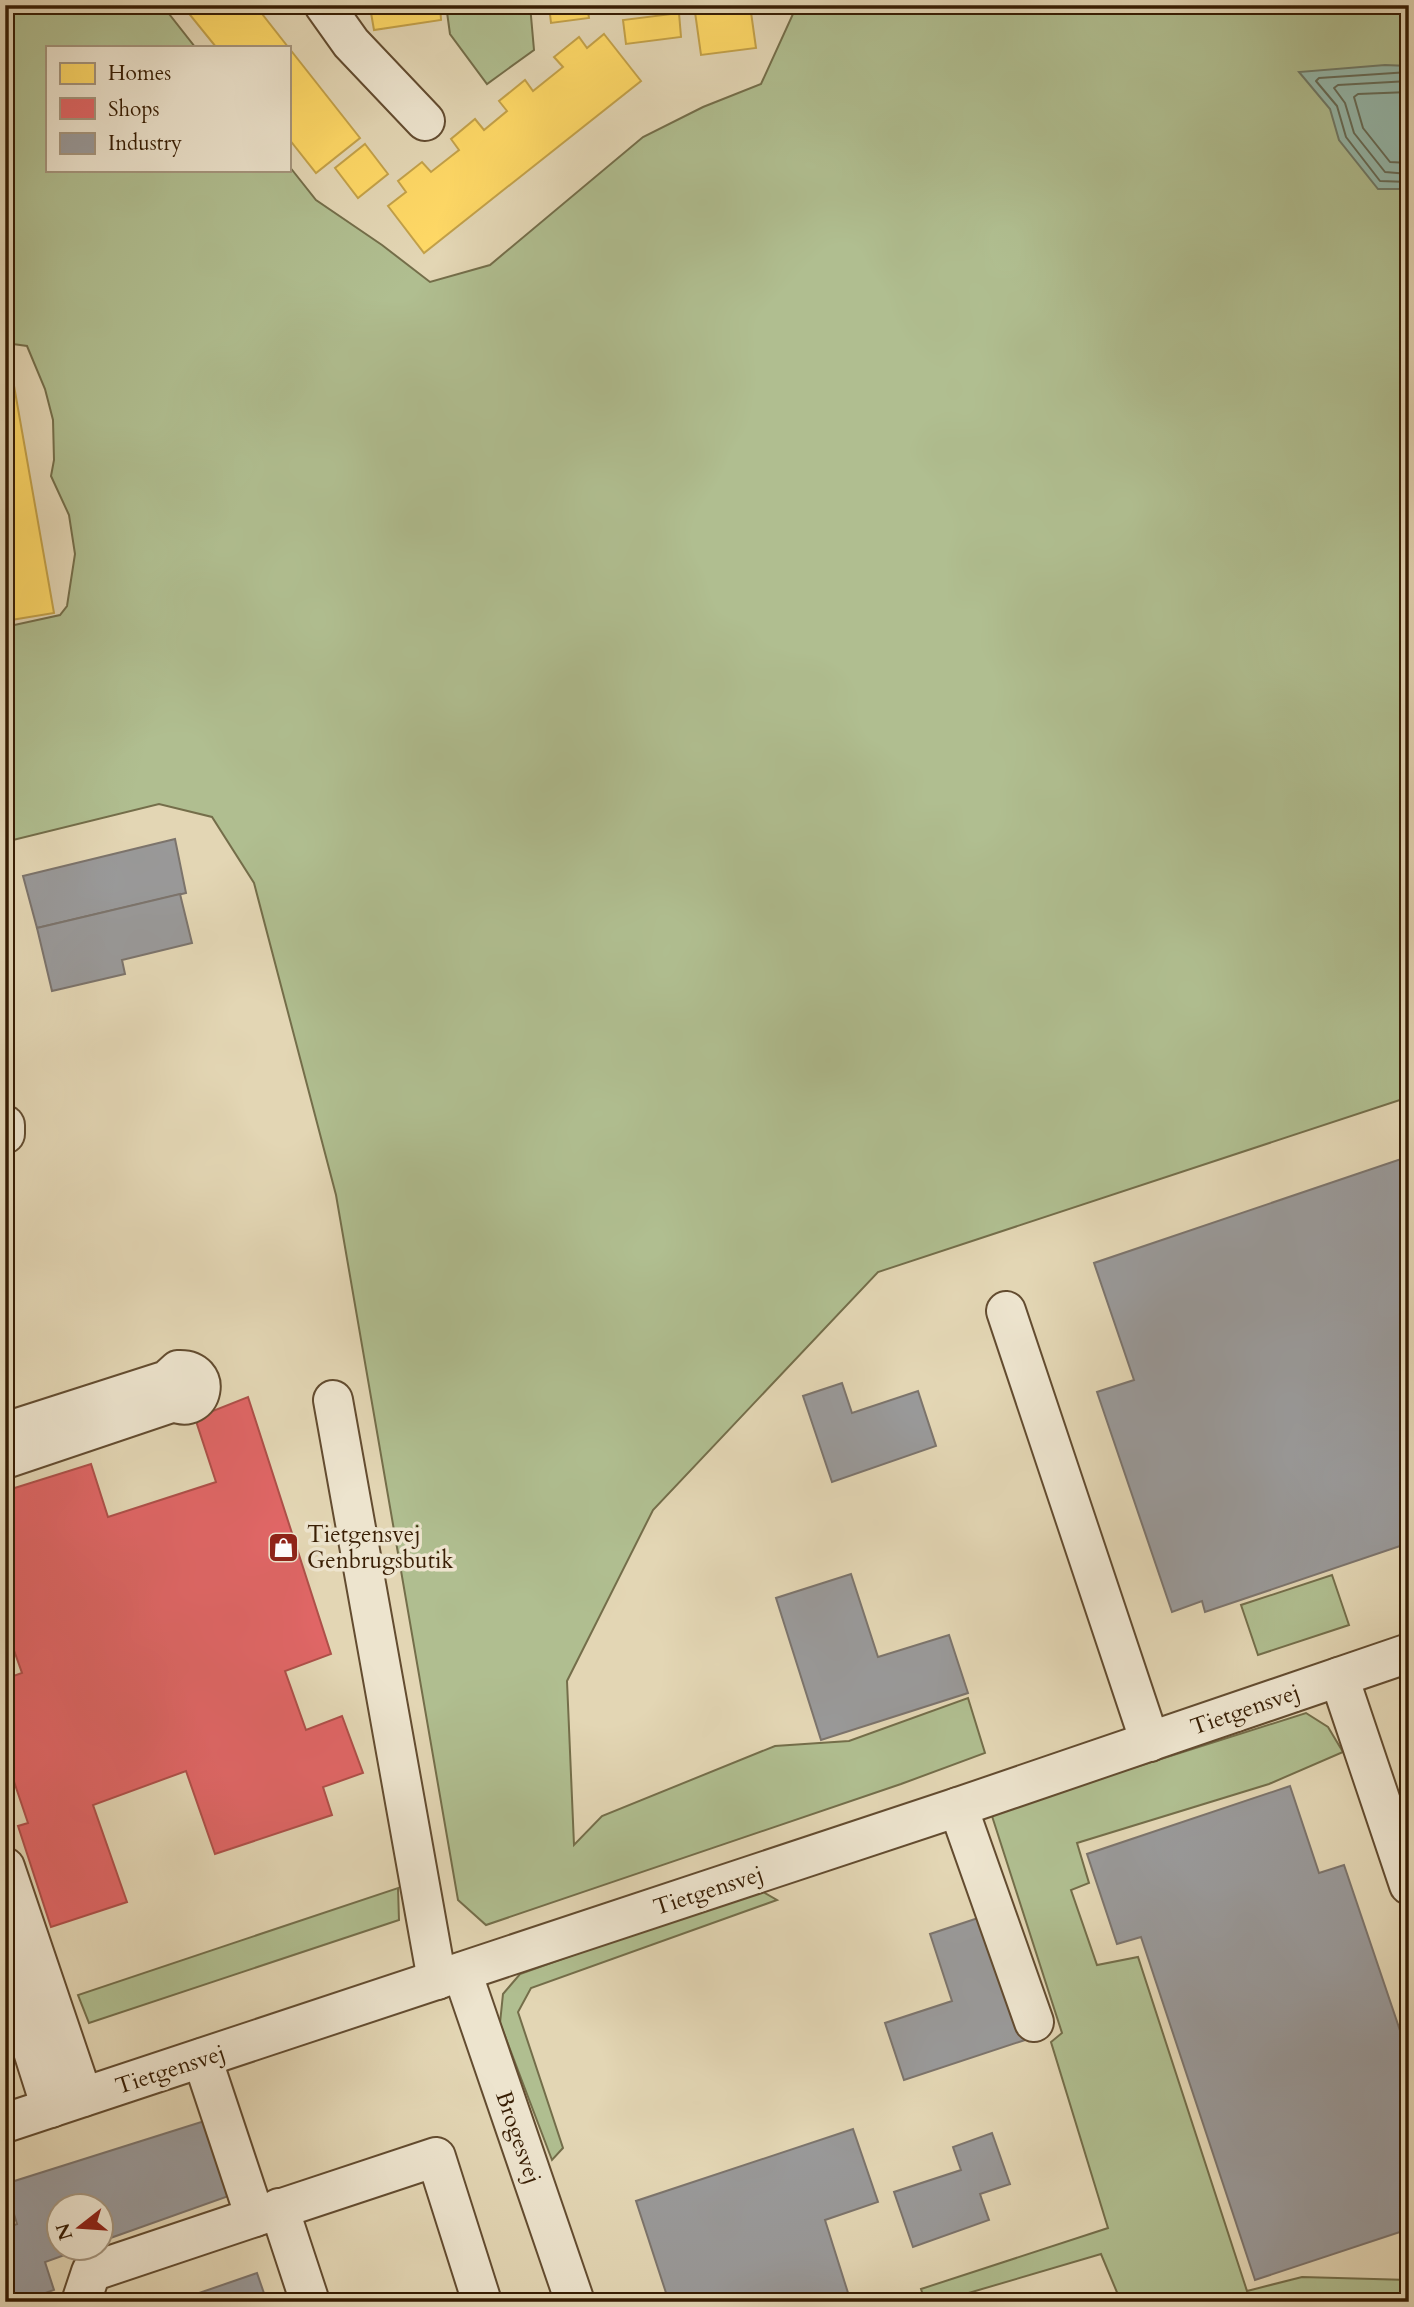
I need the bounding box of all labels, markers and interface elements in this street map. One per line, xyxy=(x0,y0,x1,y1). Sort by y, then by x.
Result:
legend xyxy=(46,46,290,172)
text: Homes xyxy=(108,59,171,88)
text: Shops xyxy=(108,95,160,124)
text: Industry xyxy=(108,129,182,158)
place label: Tietgensvej Genbrugsbutik xyxy=(307,1519,454,1576)
shop icon: Tietgensvej Genbrugsbutik xyxy=(267,1530,301,1564)
street label: Tietgensvej xyxy=(1186,1676,1304,1743)
street label: Tietgensvej xyxy=(649,1858,767,1923)
street label: Tietgensvej xyxy=(111,2037,229,2102)
street label: Brogesvej xyxy=(488,2087,549,2188)
north arrow xyxy=(46,2192,116,2262)
text: N xyxy=(50,2220,80,2243)

